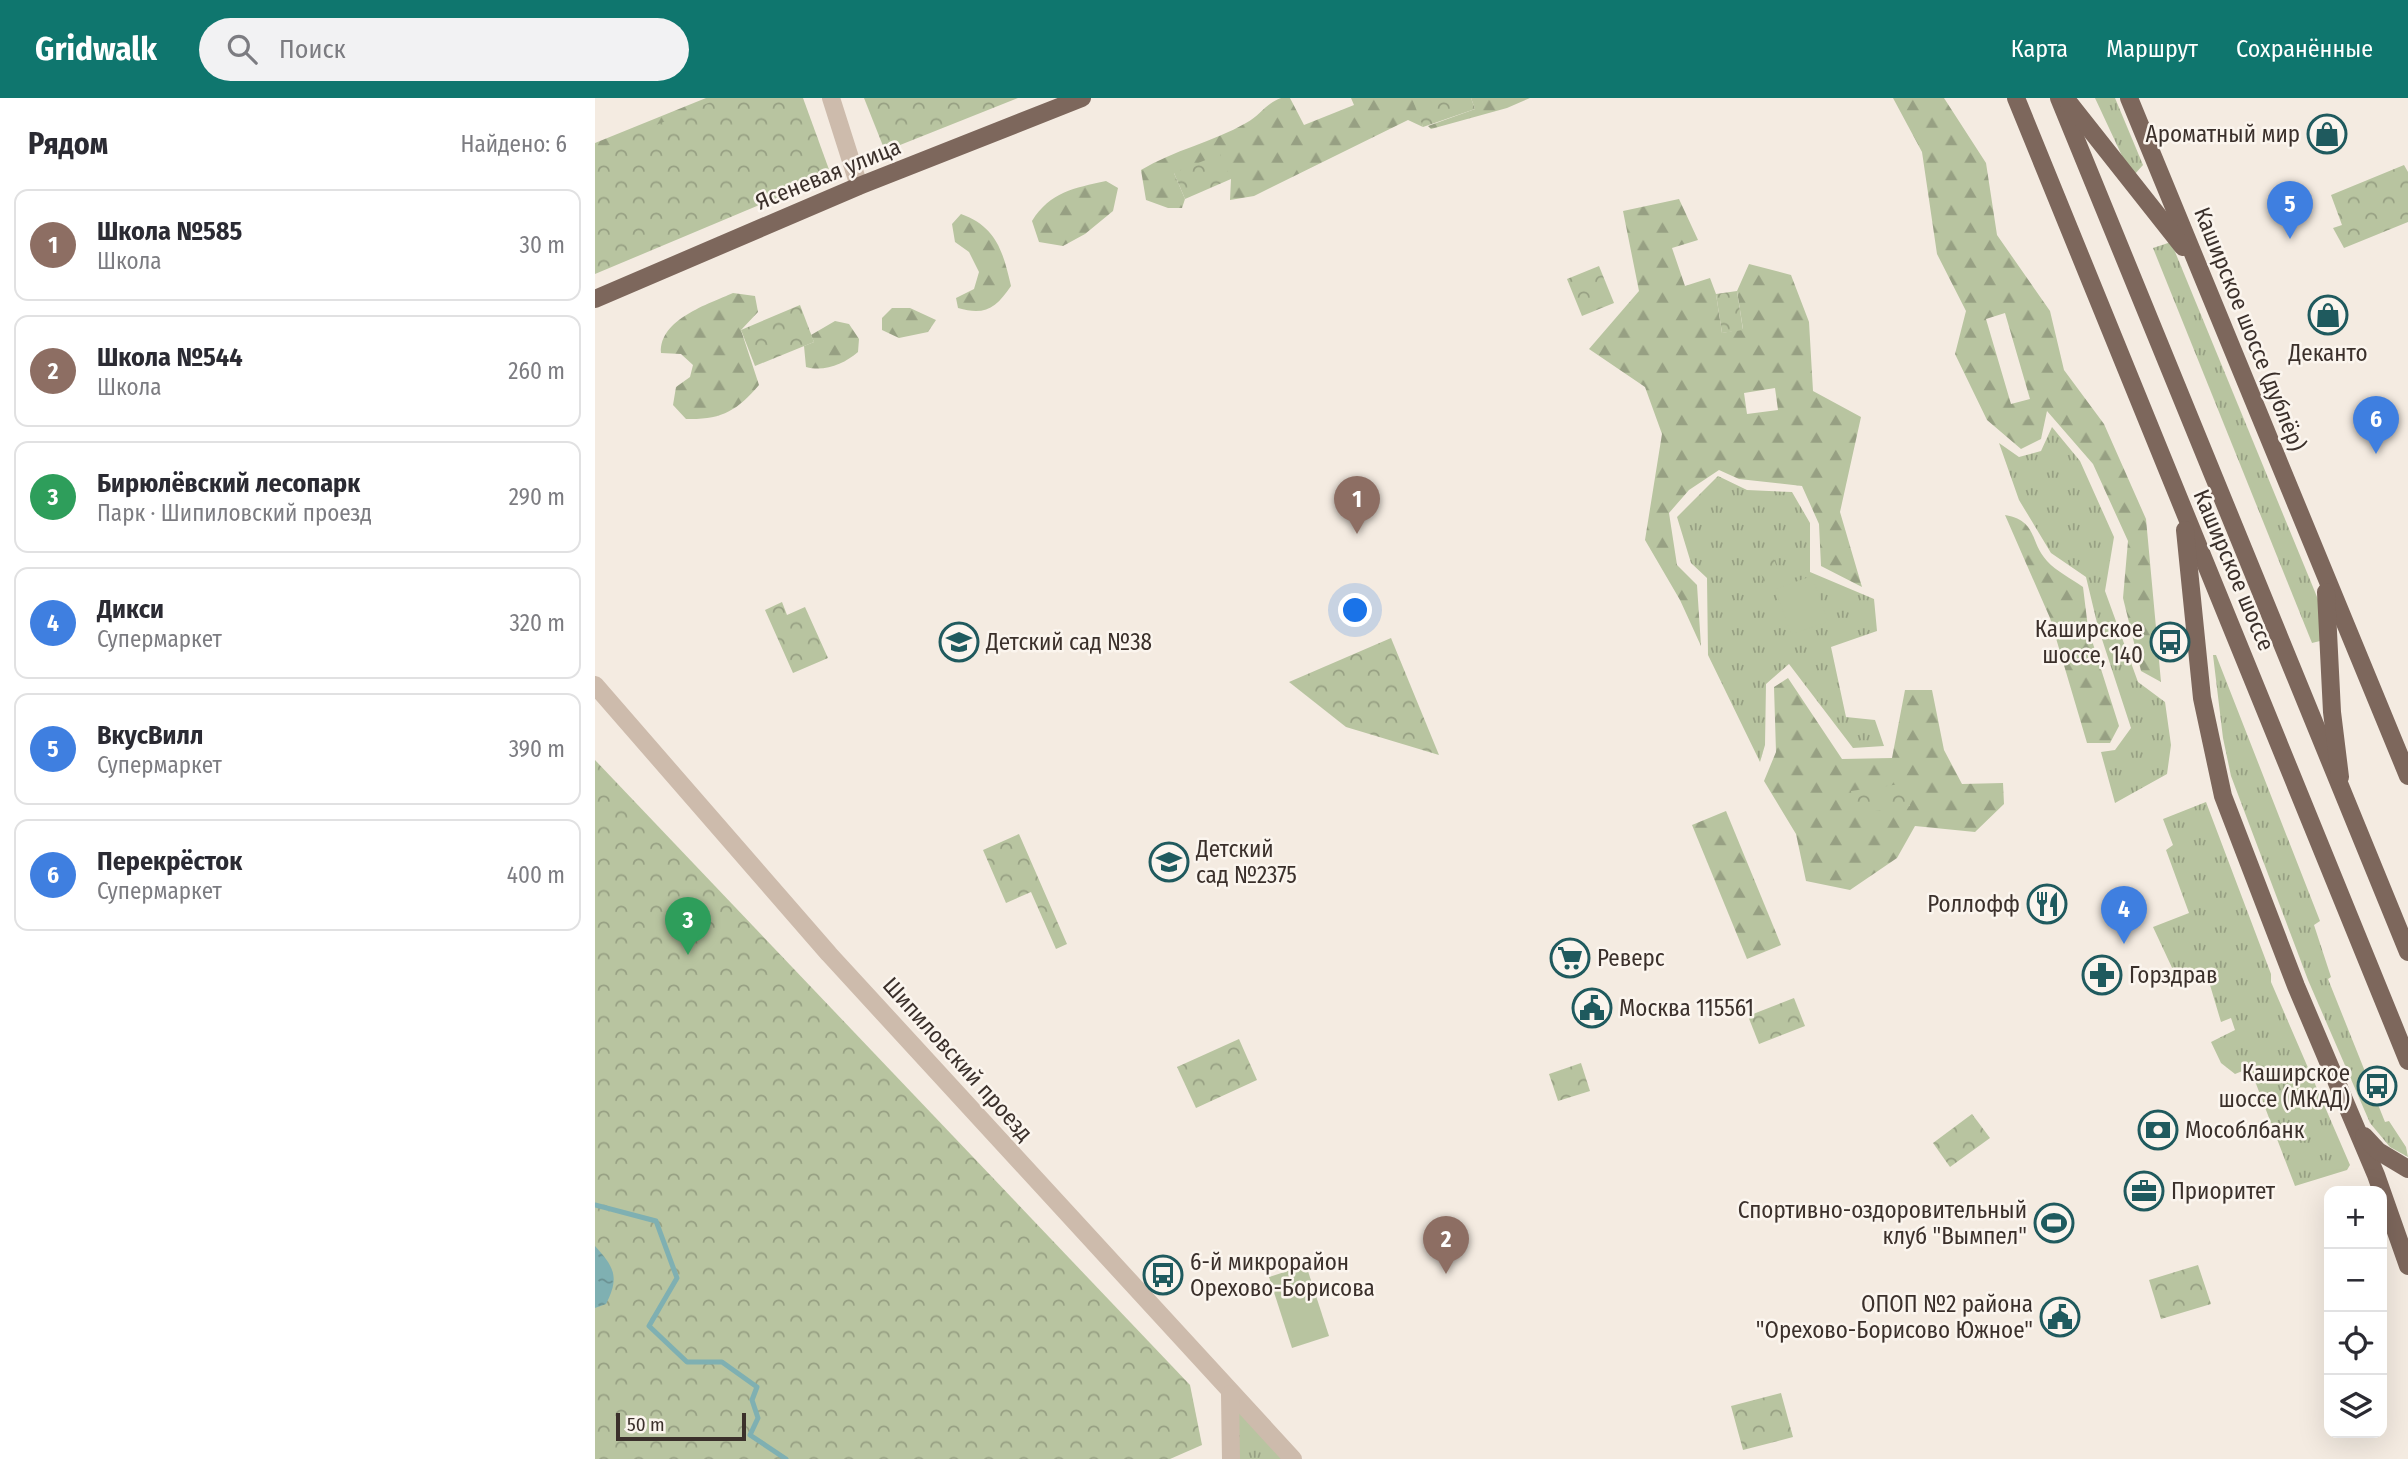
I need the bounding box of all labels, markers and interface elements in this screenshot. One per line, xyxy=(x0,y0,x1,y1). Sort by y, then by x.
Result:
search box xyxy=(199,18,689,81)
text: Gridwalk xyxy=(35,29,157,69)
icon: search xyxy=(223,30,261,68)
text: Поиск xyxy=(279,34,346,65)
text: Карта xyxy=(2011,35,2068,63)
text: Маршрут xyxy=(2106,35,2198,63)
text: Сохранённые xyxy=(2236,35,2373,63)
shop icon: Ароматный мир xyxy=(2306,113,2348,155)
place label: Ароматный мир xyxy=(2146,120,2300,148)
text: Рядом xyxy=(28,126,108,162)
text: Найдено: 6 xyxy=(460,130,567,158)
street label: Ясеневая улица xyxy=(751,132,905,216)
pin: 5 xyxy=(2267,181,2313,239)
street label: Каширское шоссе (дублёр) xyxy=(2188,203,2312,455)
text: Школа №585 xyxy=(97,216,242,247)
text: 1 xyxy=(48,231,58,259)
text: 30 m xyxy=(520,231,565,259)
text: Школа xyxy=(97,247,162,275)
shop icon: Деканто xyxy=(2307,294,2349,336)
place label: Деканто xyxy=(2288,339,2367,367)
text: Школа №544 xyxy=(97,342,243,373)
text: 2 xyxy=(48,357,58,385)
text: 260 m xyxy=(508,357,565,385)
text: Школа xyxy=(97,373,162,401)
pin: 6 xyxy=(2353,396,2399,454)
text: Бирюлёвский лесопарк xyxy=(97,468,360,499)
pin: 1 xyxy=(1334,476,1380,534)
text: 3 xyxy=(48,483,58,511)
text: 290 m xyxy=(509,483,565,511)
street label: Каширское шоссе xyxy=(2187,485,2281,655)
text: Парк · Шипиловский проезд xyxy=(97,499,372,527)
your location xyxy=(1338,593,1372,627)
text: Дикси xyxy=(97,594,164,625)
text: 4 xyxy=(47,609,59,637)
text: 320 m xyxy=(510,609,565,637)
place label: Каширское шоссе, 140 xyxy=(2035,615,2143,669)
school or university icon: Детский сад №38 xyxy=(938,621,980,663)
bus stop icon: Каширское шоссе, 140 xyxy=(2149,621,2191,663)
text: Супермаркет xyxy=(97,625,222,653)
place label: Детский сад №38 xyxy=(985,628,1152,656)
text: ВкусВилл xyxy=(97,720,203,751)
text: 5 xyxy=(47,735,59,763)
text: 390 m xyxy=(509,735,565,763)
text: Супермаркет xyxy=(97,751,222,779)
place label: Детский сад №2375 xyxy=(1195,835,1297,889)
school or university icon: Детский сад №2375 xyxy=(1148,841,1190,883)
text: Перекрёсток xyxy=(97,846,242,877)
text: 6 xyxy=(47,861,59,889)
text: 400 m xyxy=(507,861,565,889)
text: Супермаркет xyxy=(97,877,222,905)
restaurant icon: Роллофф xyxy=(2026,883,2068,925)
pin: 4 xyxy=(2101,886,2147,944)
place label: Роллофф xyxy=(1927,890,2020,918)
pin: 3 xyxy=(665,897,711,955)
supermarket icon: Реверс xyxy=(1549,937,1591,979)
place label: Реверс xyxy=(1597,944,1665,972)
pharmacy icon: Горздрав xyxy=(2081,954,2123,996)
place label: Горздрав xyxy=(2129,961,2218,989)
street label: Шипиловский проезд xyxy=(877,971,1039,1147)
public building icon: Москва 115561 xyxy=(1571,987,1613,1029)
place label: Москва 115561 xyxy=(1619,994,1754,1022)
place label: Каширское шоссе (МКАД) xyxy=(2219,1059,2350,1113)
bus stop icon: Каширское шоссе (МКАД) xyxy=(2356,1065,2398,1107)
bank icon: Мособлбанк xyxy=(2137,1109,2179,1151)
place label: Мособлбанк xyxy=(2185,1116,2305,1144)
office icon: Приоритет xyxy=(2123,1170,2165,1212)
place label: Приоритет xyxy=(2171,1177,2276,1205)
map controls xyxy=(2324,1186,2387,1438)
button: + xyxy=(2324,1186,2387,1249)
place label: Спортивно-оздоровительный клуб "Вымпел" xyxy=(1738,1196,2027,1250)
sports icon: Спортивно-оздоровительный клуб "Вымпел" xyxy=(2033,1202,2075,1244)
pin: 2 xyxy=(1423,1216,1469,1274)
place label: 6-й микрорайон Орехово-Борисова xyxy=(1190,1248,1375,1302)
button: − xyxy=(2324,1249,2387,1312)
bus stop icon: 6-й микрорайон Орехово-Борисова xyxy=(1142,1254,1184,1296)
place label: ОПОП №2 района "Орехово-Борисово Южное" xyxy=(1756,1290,2033,1344)
public building icon: ОПОП №2 района "Орехово-Борисово Южное" xyxy=(2039,1296,2081,1338)
button: locate xyxy=(2324,1312,2387,1375)
button: layers xyxy=(2324,1375,2387,1438)
scale bar xyxy=(616,1410,745,1442)
text: 50 m xyxy=(627,1413,665,1436)

